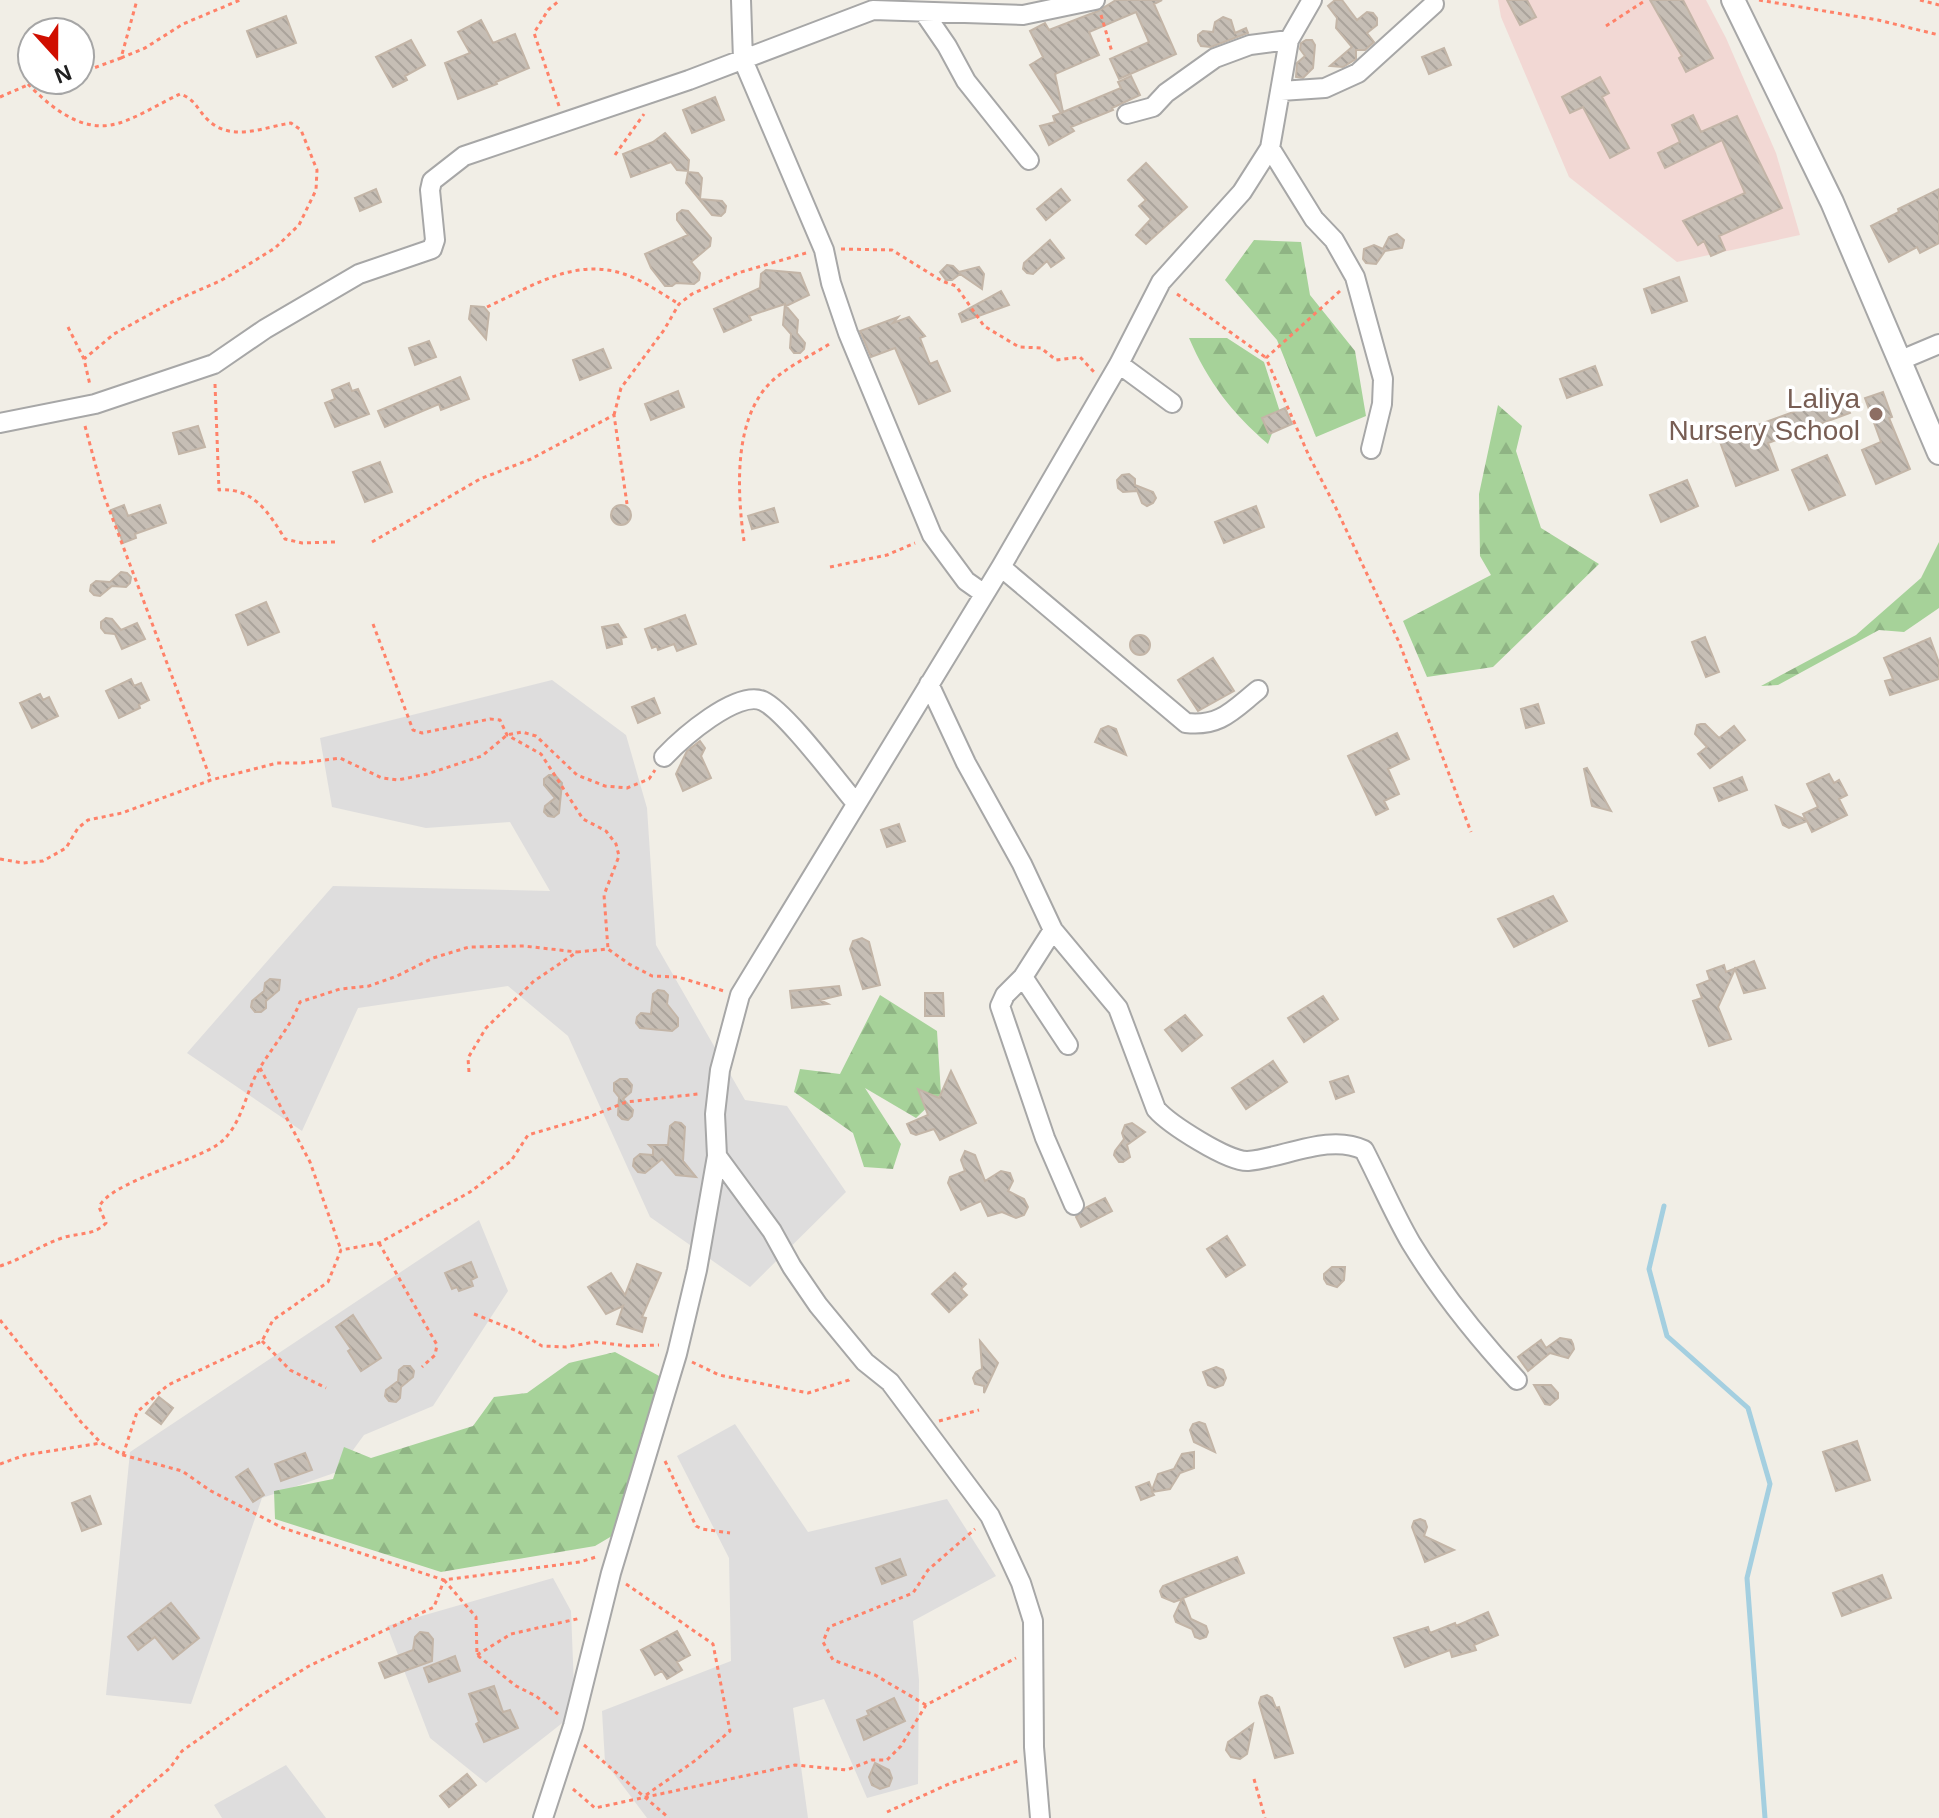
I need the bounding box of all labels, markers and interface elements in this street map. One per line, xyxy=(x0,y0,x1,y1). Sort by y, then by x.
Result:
north arrow xyxy=(16,16,96,96)
text: N xyxy=(51,60,75,89)
place label: Laliya Nursery School xyxy=(1669,383,1860,446)
marker: Laliya Nursery School xyxy=(1867,405,1885,423)

